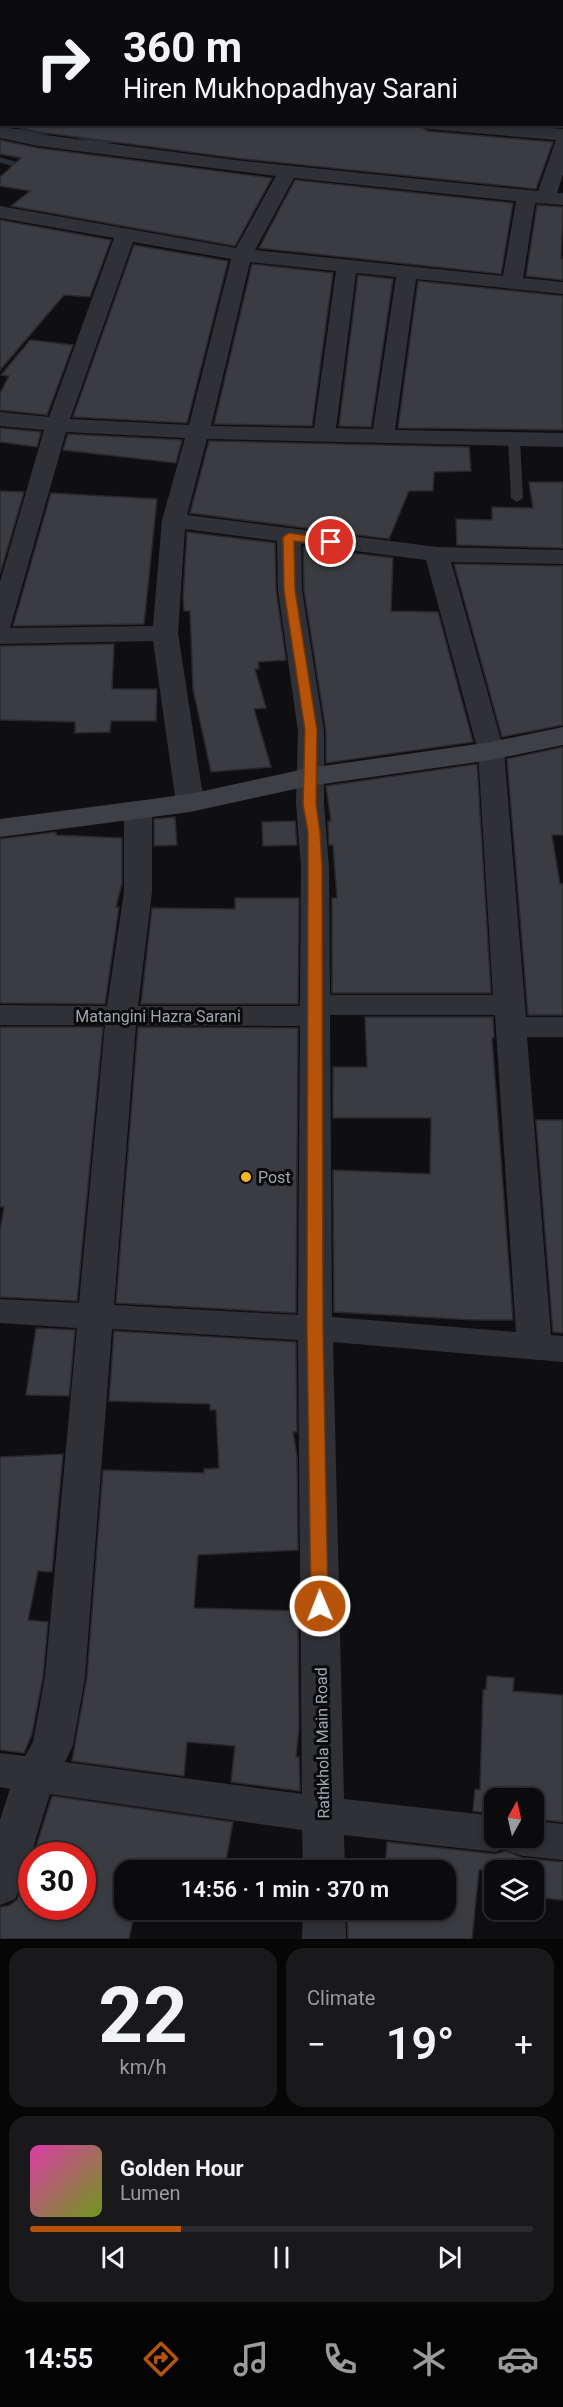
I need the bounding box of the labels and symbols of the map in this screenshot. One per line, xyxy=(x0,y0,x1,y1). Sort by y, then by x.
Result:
pin xyxy=(305,516,356,567)
street label: Matangini Hazra Sarani xyxy=(75,1007,241,1026)
place label: Post xyxy=(258,1168,291,1187)
marker: Post xyxy=(239,1170,253,1184)
position arrow xyxy=(288,1574,352,1638)
street label: Rathkhola Main Road xyxy=(312,1667,333,1819)
north arrow xyxy=(484,1788,544,1848)
speed limit sign: 30 xyxy=(18,1842,96,1920)

